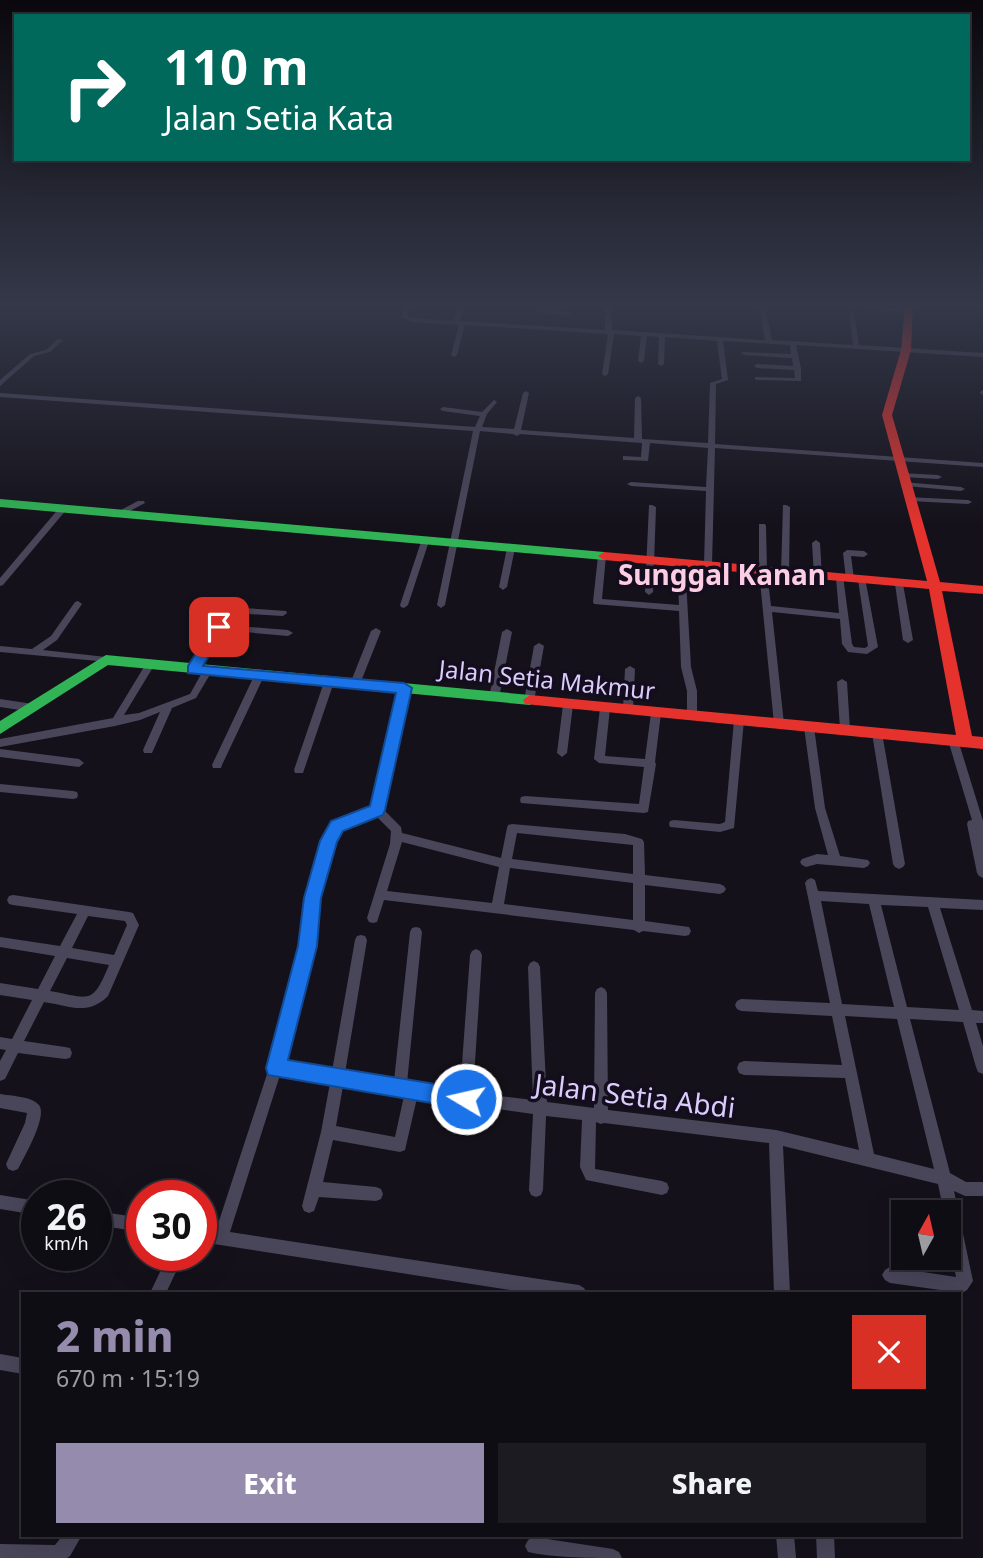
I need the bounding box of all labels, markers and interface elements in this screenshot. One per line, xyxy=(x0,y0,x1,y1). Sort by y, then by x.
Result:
text: 110 m xyxy=(164,33,309,99)
icon: right xyxy=(49,42,140,133)
text: Jalan Setia Kata xyxy=(164,96,394,139)
district label: Sunggal Kanan xyxy=(618,555,826,593)
pin xyxy=(189,597,249,657)
icon: arrive xyxy=(200,608,238,646)
street label: Jalan Setia Makmur xyxy=(435,651,657,707)
position arrow xyxy=(429,1062,503,1136)
street label: Jalan Setia Abdi xyxy=(529,1063,738,1126)
speed limit sign: 30 xyxy=(126,1180,217,1271)
text: 26 xyxy=(46,1193,87,1240)
north arrow xyxy=(891,1200,961,1270)
map controls xyxy=(891,1200,961,1270)
text: km/h xyxy=(44,1231,89,1255)
text: 2 min xyxy=(56,1307,173,1364)
button: close xyxy=(852,1315,926,1389)
text: 670 m · 15:19 xyxy=(56,1362,200,1394)
button: Exit xyxy=(56,1443,484,1523)
button: Share xyxy=(498,1443,926,1523)

